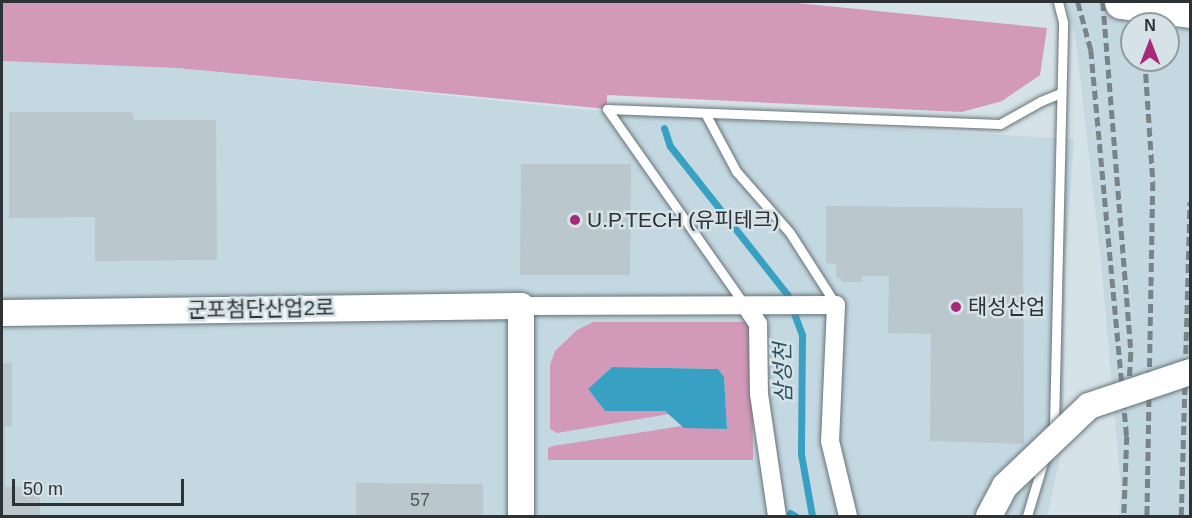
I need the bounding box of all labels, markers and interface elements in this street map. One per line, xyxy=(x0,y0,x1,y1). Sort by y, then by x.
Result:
north arrow xyxy=(1120,12,1180,72)
text: N xyxy=(1144,17,1156,34)
place label: U.P.TECH (유피테크) xyxy=(587,207,779,233)
marker: U.P.TECH (유피테크) xyxy=(568,213,582,227)
place label: 태성산업 xyxy=(968,294,1045,320)
street label: 군포첨단산업2로 xyxy=(187,295,335,323)
marker: 태성산업 xyxy=(949,300,963,314)
water label: 삼성천 xyxy=(769,342,797,404)
scale bar xyxy=(15,467,188,505)
text: 50 m xyxy=(23,479,63,499)
house number: 57 xyxy=(410,489,430,511)

